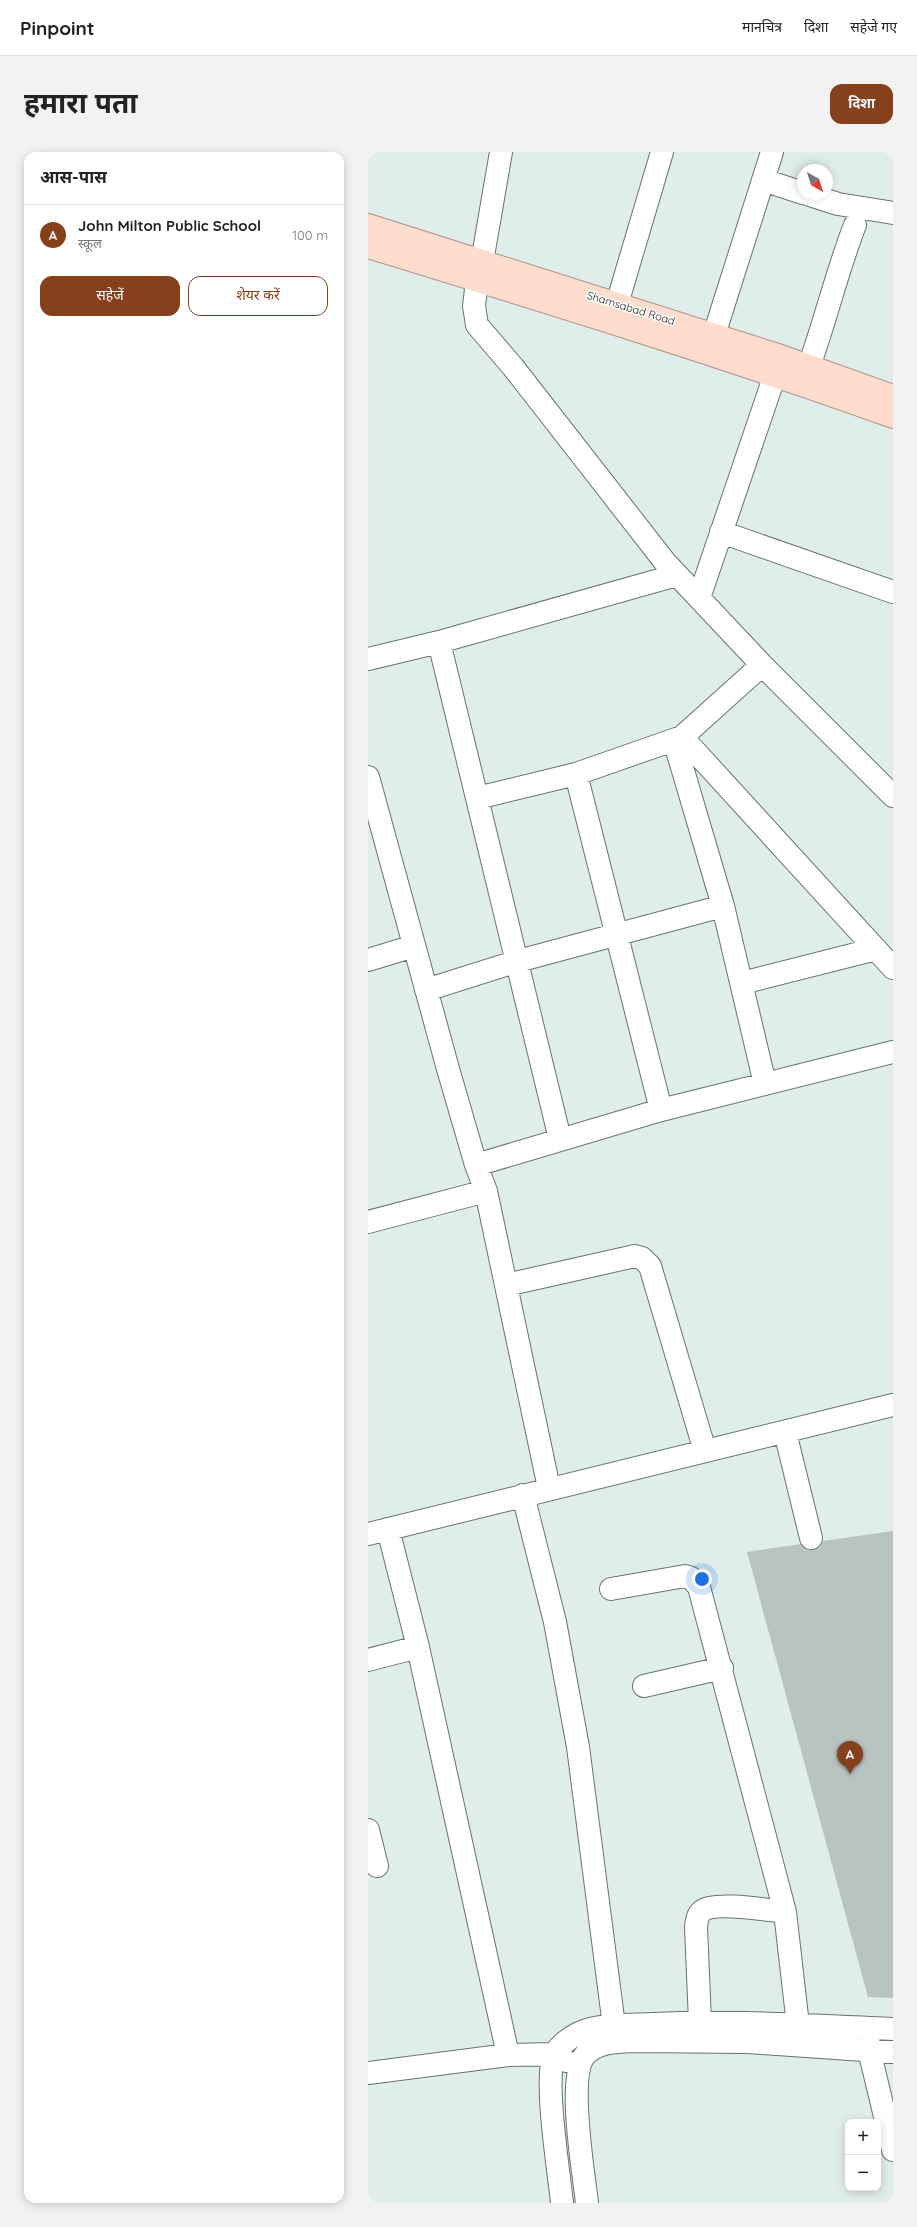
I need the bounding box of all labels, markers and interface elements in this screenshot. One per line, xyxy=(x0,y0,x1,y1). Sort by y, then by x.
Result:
text: Pinpoint xyxy=(20,16,95,40)
text: मानचित्र xyxy=(742,18,782,36)
text: दिशा xyxy=(804,18,828,36)
text: सहेजे गए xyxy=(850,18,897,36)
button: दिशा xyxy=(830,84,893,124)
text: हमारा पता xyxy=(24,85,138,120)
north arrow xyxy=(797,164,833,200)
text: आस-पास xyxy=(40,166,107,187)
text: John Milton Public School xyxy=(78,216,261,235)
text: A xyxy=(49,227,57,243)
text: 100 m xyxy=(292,227,328,243)
text: स्कूल xyxy=(78,235,102,251)
button: सहेजें xyxy=(40,276,180,316)
button: शेयर करें xyxy=(188,276,328,316)
street label: Shamsabad Road xyxy=(585,288,677,328)
your location xyxy=(692,1569,712,1589)
pin: A xyxy=(837,1741,863,1774)
map controls xyxy=(845,2119,881,2191)
button: + xyxy=(845,2119,881,2155)
button: − xyxy=(845,2155,881,2191)

